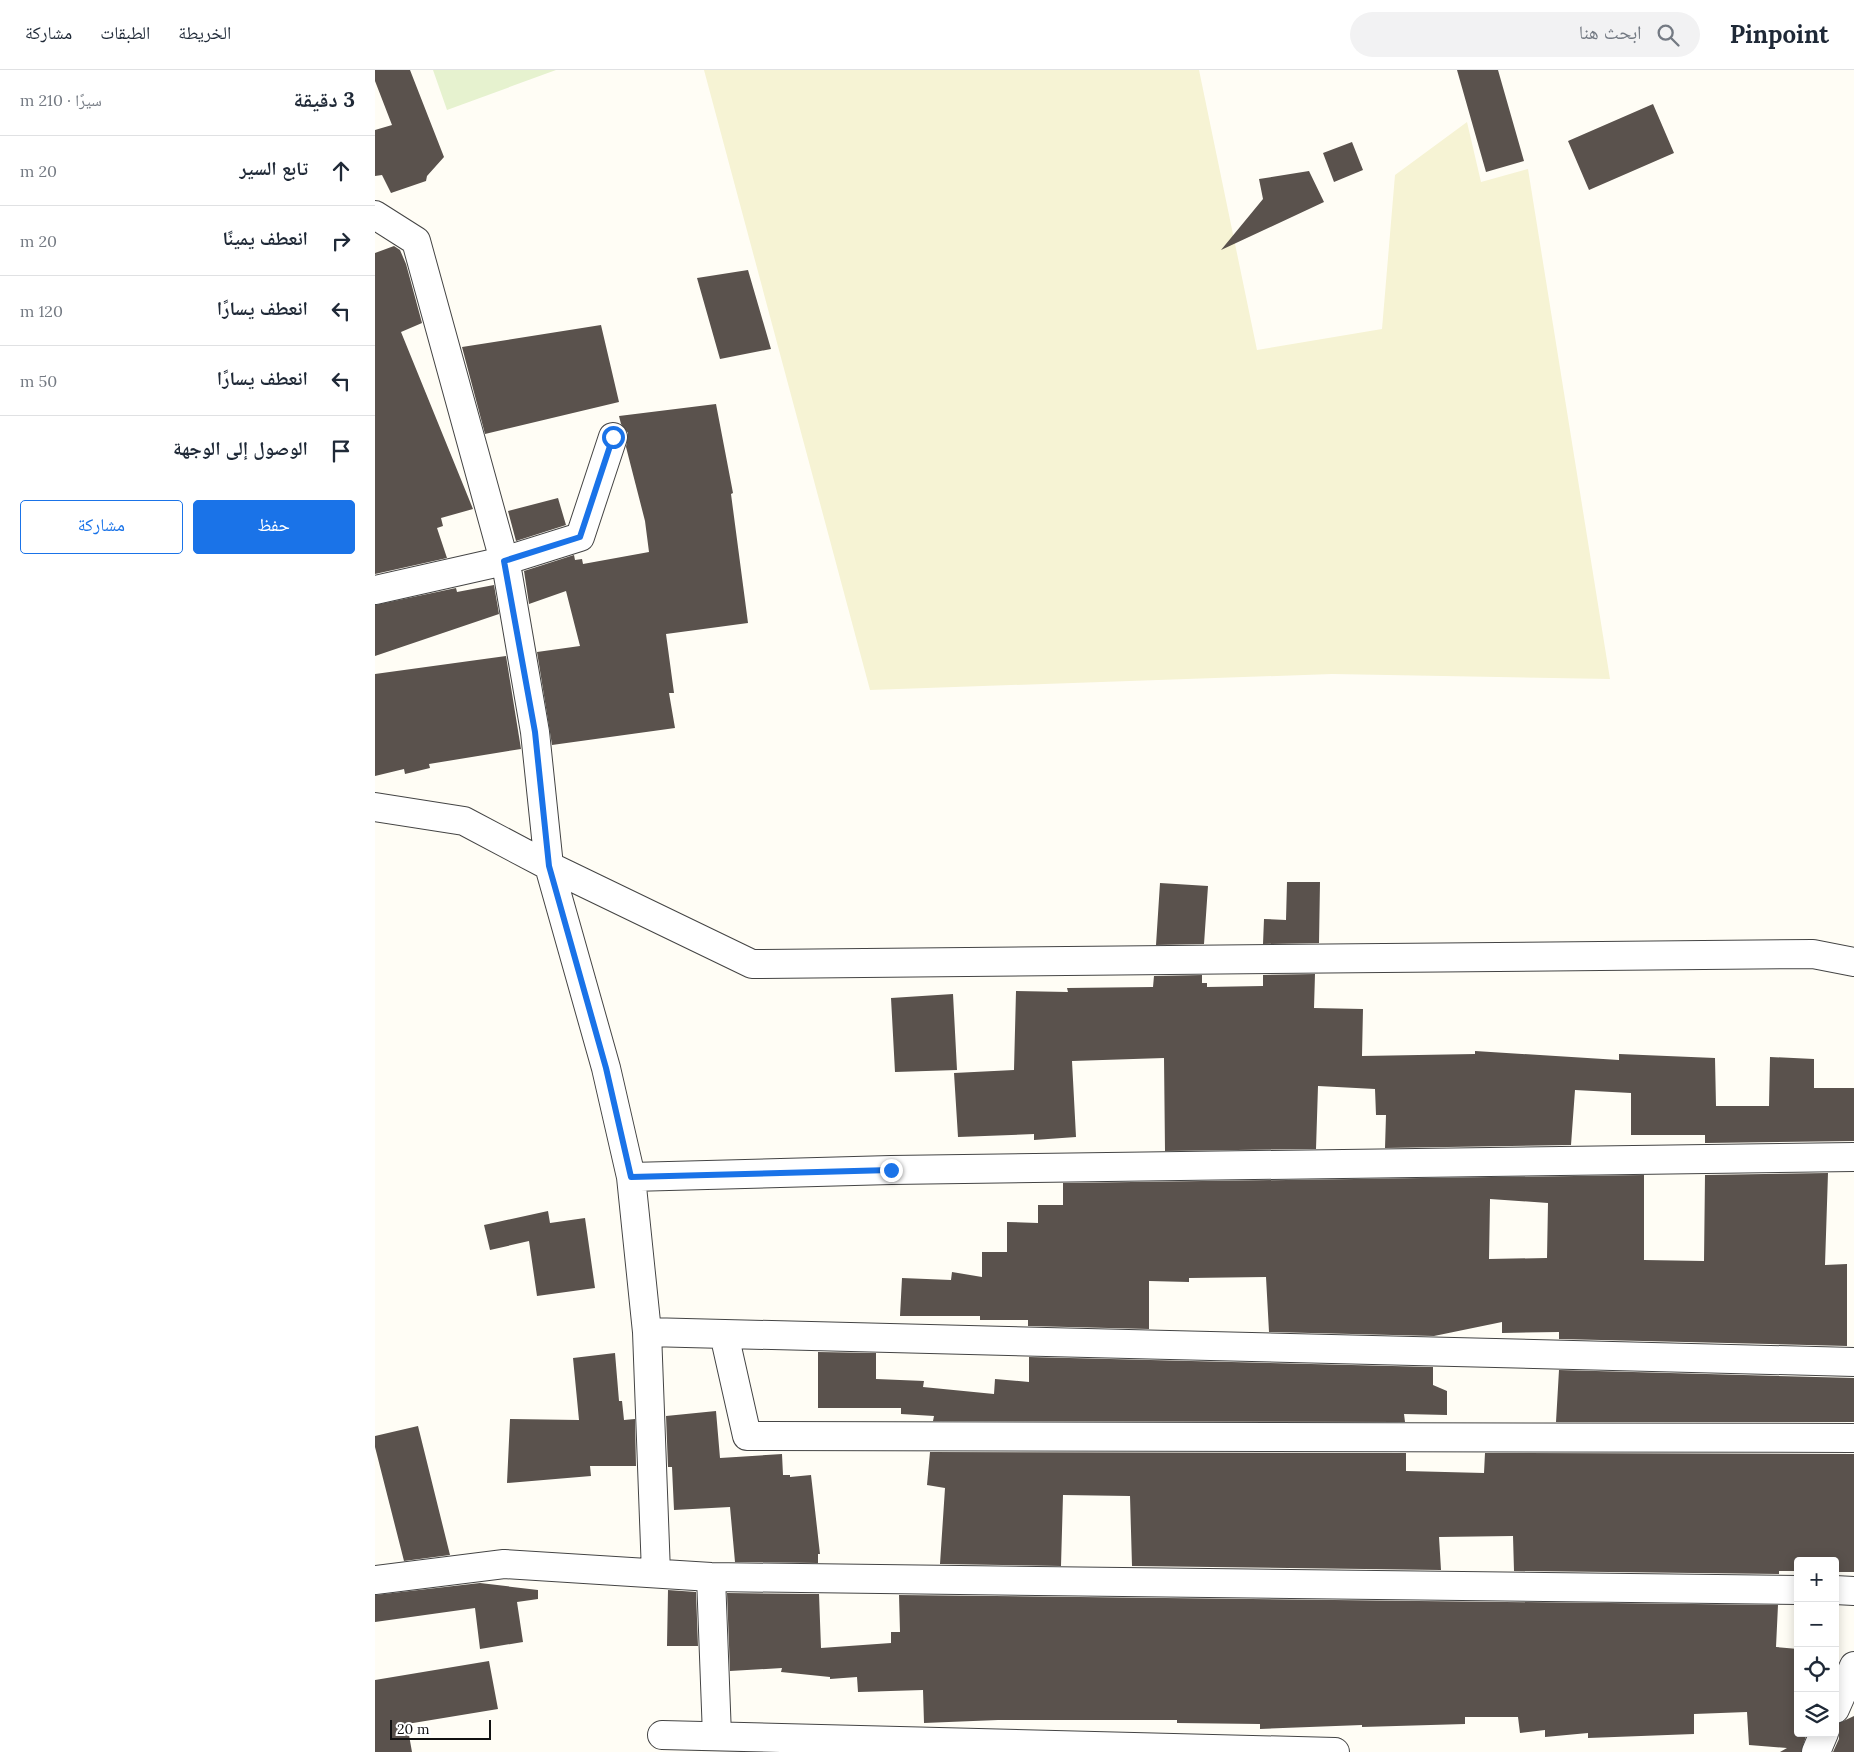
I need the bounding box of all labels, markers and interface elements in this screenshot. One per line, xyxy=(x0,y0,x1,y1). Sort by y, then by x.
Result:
search box xyxy=(1350,12,1700,57)
text: Pinpoint xyxy=(1730,19,1829,50)
text: ابحث هنا xyxy=(1579,20,1642,44)
text: مشاركة xyxy=(25,21,72,44)
text: الطبقات xyxy=(100,21,150,44)
text: الخريطة xyxy=(178,21,231,44)
icon: search xyxy=(1654,21,1682,49)
text: 3 دقيقة xyxy=(294,86,355,113)
text: سيرًا · 210 m xyxy=(20,90,102,110)
text: تابع السير xyxy=(240,156,308,180)
icon: ahead xyxy=(327,157,355,185)
text: 20 m xyxy=(20,161,57,181)
text: انعطف يمينًا xyxy=(222,226,308,250)
icon: right xyxy=(327,227,355,255)
text: 20 m xyxy=(20,231,57,251)
text: انعطف يسارًا xyxy=(217,296,308,320)
icon: left xyxy=(327,297,355,325)
text: 120 m xyxy=(20,301,63,321)
text: انعطف يسارًا xyxy=(217,366,308,390)
icon: left xyxy=(327,367,355,395)
text: 50 m xyxy=(20,371,57,391)
route start xyxy=(602,426,625,449)
text: الوصول إلى الوجهة xyxy=(173,436,308,460)
icon: arrive xyxy=(327,437,355,465)
button: مشاركة xyxy=(20,500,183,554)
button: حفظ xyxy=(193,500,355,554)
route end xyxy=(880,1159,903,1182)
map controls xyxy=(1794,1557,1839,1737)
button: + xyxy=(1794,1557,1839,1602)
button: − xyxy=(1794,1602,1839,1647)
button: locate xyxy=(1794,1647,1839,1692)
button: layers xyxy=(1794,1692,1839,1737)
scale bar xyxy=(390,1717,491,1740)
text: 20 m xyxy=(397,1720,429,1738)

